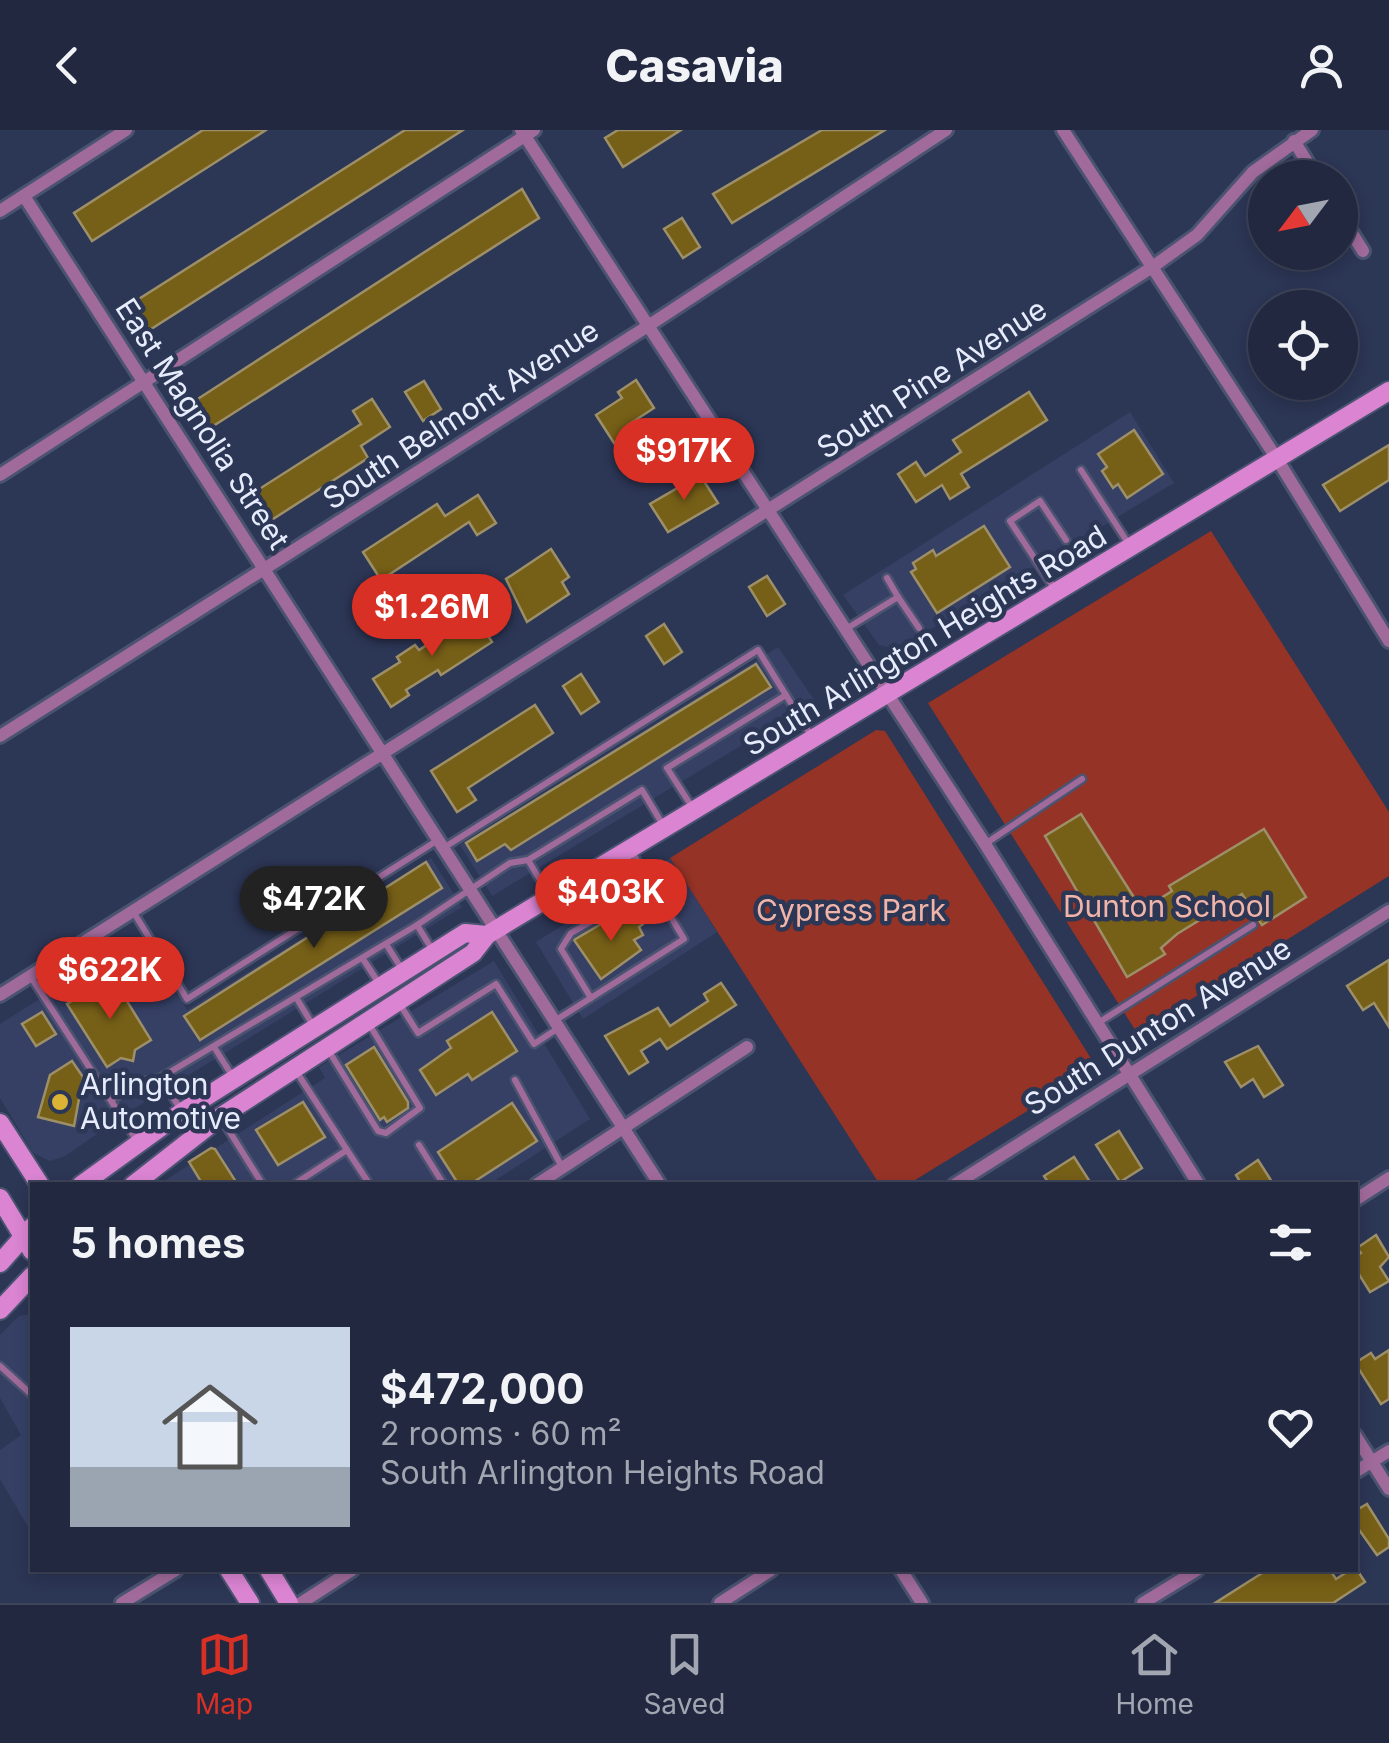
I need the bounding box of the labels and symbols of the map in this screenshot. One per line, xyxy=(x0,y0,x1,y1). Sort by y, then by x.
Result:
north arrow xyxy=(1248,160,1358,270)
street label: East Magnolia Street xyxy=(108,291,297,556)
street label: South Pine Avenue xyxy=(810,291,1053,466)
street label: South Belmont Avenue xyxy=(316,312,605,517)
pin: $917K xyxy=(614,418,754,503)
street label: South Arlington Heights Road xyxy=(736,517,1113,763)
pin: $1.26M xyxy=(351,574,513,659)
pin: $403K xyxy=(541,859,681,944)
pin: $472K xyxy=(244,866,384,951)
park label: Dunton School xyxy=(1063,888,1271,924)
park label: Cypress Park xyxy=(756,892,946,928)
street label: South Dunton Avenue xyxy=(1018,930,1297,1123)
pin: $622K xyxy=(40,937,180,1022)
place label: Arlington Automotive xyxy=(80,1066,241,1136)
marker: Arlington Automotive xyxy=(49,1091,71,1113)

